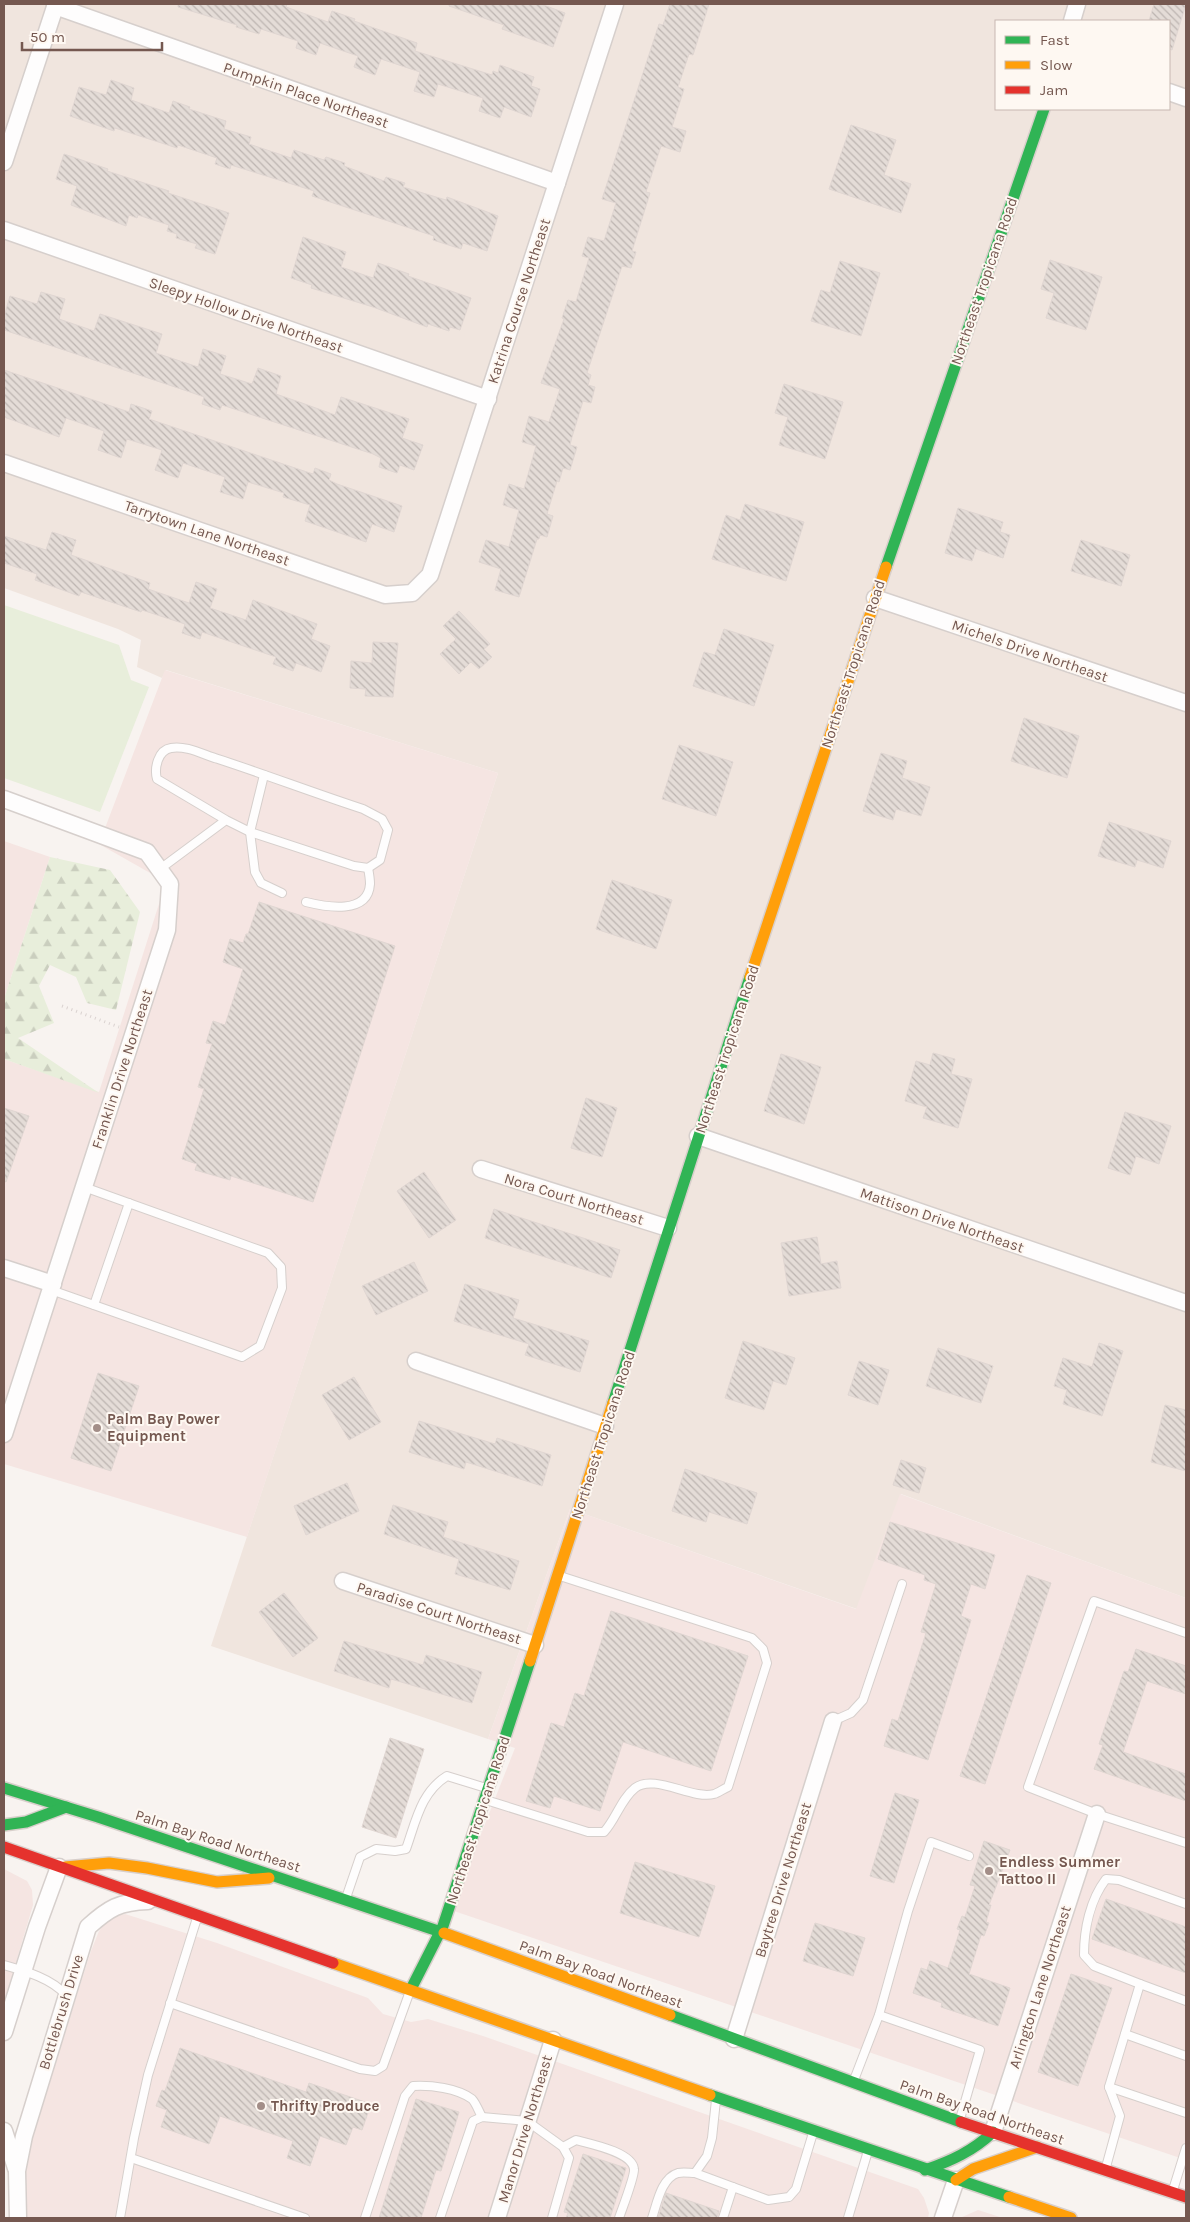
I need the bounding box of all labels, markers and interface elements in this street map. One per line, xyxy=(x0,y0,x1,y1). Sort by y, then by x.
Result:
scale bar xyxy=(22,20,162,52)
legend xyxy=(995,20,1170,110)
text: 50 m xyxy=(30,28,65,46)
text: Fast xyxy=(1040,31,1070,49)
text: Slow xyxy=(1040,56,1072,74)
street label: Pumpkin Place Northeast xyxy=(221,58,391,132)
text: Jam xyxy=(1040,81,1068,99)
street label: Northeast Tropicana Road xyxy=(947,195,1021,367)
street label: Katrina Course Northeast xyxy=(484,216,554,386)
street label: Sleepy Hollow Drive Northeast xyxy=(147,273,346,357)
street label: Tarrytown Lane Northeast xyxy=(122,496,292,570)
street label: Northeast Tropicana Road xyxy=(817,577,889,751)
street label: Michels Drive Northeast xyxy=(950,616,1111,686)
street label: Northeast Tropicana Road xyxy=(691,962,763,1136)
street label: Franklin Drive Northeast xyxy=(88,986,156,1151)
street label: Nora Court Northeast xyxy=(502,1169,646,1229)
street label: Mattison Drive Northeast xyxy=(858,1183,1027,1257)
street label: Northeast Tropicana Road xyxy=(567,1348,639,1522)
place label: Palm Bay Power Equipment xyxy=(107,1410,219,1445)
marker: Palm Bay Power Equipment xyxy=(91,1422,103,1434)
street label: Paradise Court Northeast xyxy=(354,1578,524,1648)
street label: Northeast Tropicana Road xyxy=(442,1733,514,1907)
street label: Baytree Drive Northeast xyxy=(751,1800,815,1960)
street label: Palm Bay Road Northeast xyxy=(133,1806,303,1876)
place label: Endless Summer Tattoo II xyxy=(999,1853,1120,1888)
marker: Endless Summer Tattoo II xyxy=(983,1865,995,1877)
street label: Arlington Lane Northeast xyxy=(1005,1903,1075,2071)
street label: Palm Bay Road Northeast xyxy=(517,1936,686,2012)
street label: Bottlebrush Drive xyxy=(35,1952,87,2072)
street label: Manor Drive Northeast xyxy=(494,2052,556,2205)
street label: Palm Bay Road Northeast xyxy=(897,2075,1067,2149)
place label: Thrifty Produce xyxy=(271,2097,380,2115)
marker: Thrifty Produce xyxy=(255,2100,267,2112)

